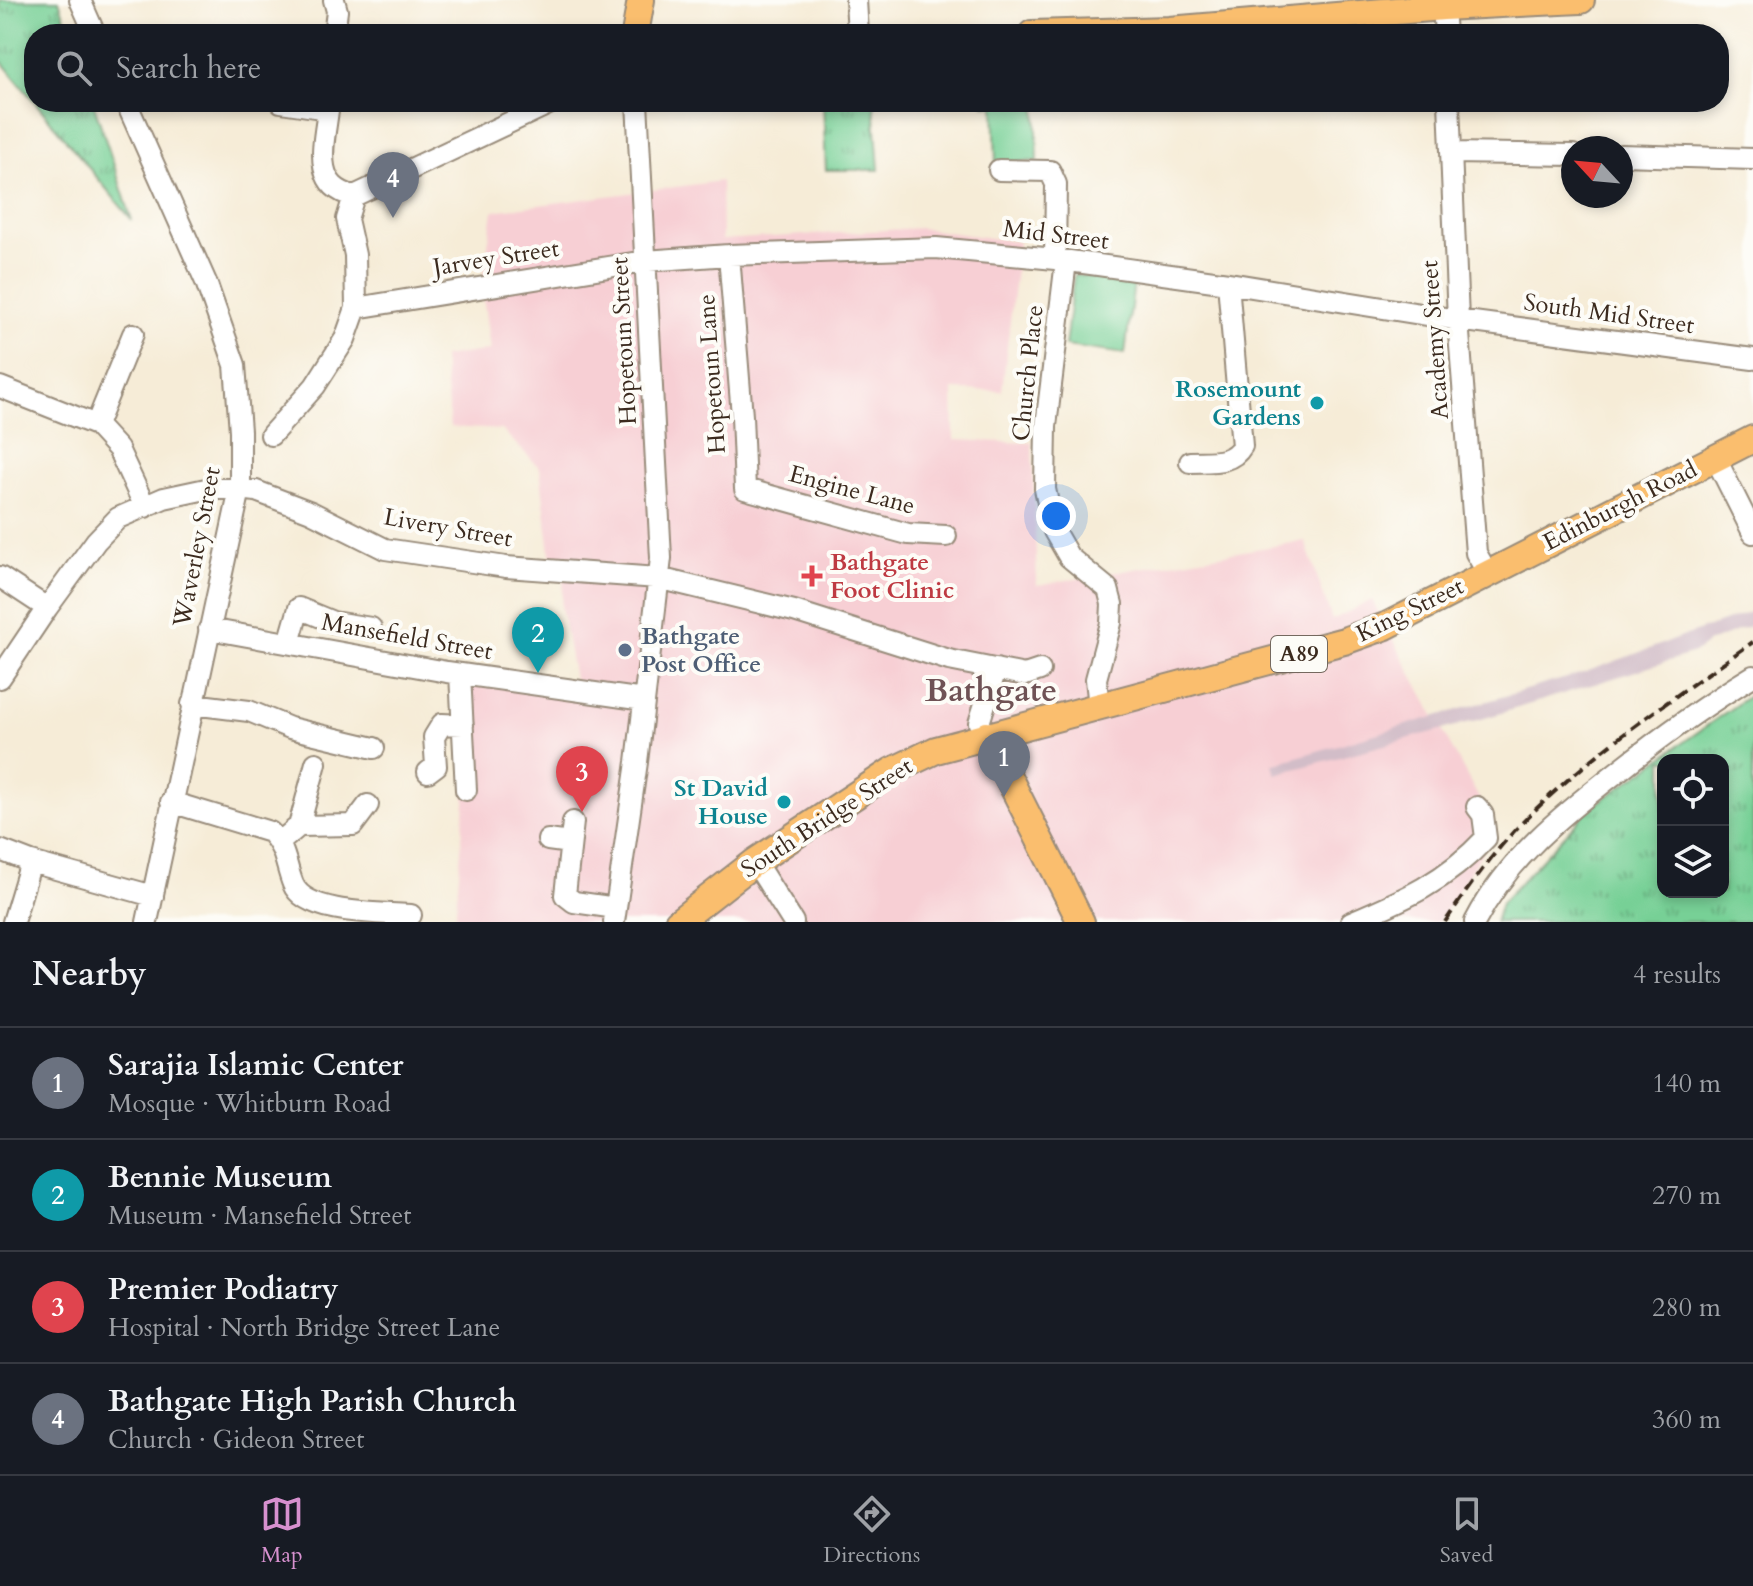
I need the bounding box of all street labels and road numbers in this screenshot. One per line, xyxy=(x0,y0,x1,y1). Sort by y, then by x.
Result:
street label: Mid Street xyxy=(1001,212,1111,258)
street label: Jarvey Street xyxy=(428,232,562,285)
street label: Hopetoun Street xyxy=(603,256,645,426)
street label: Academy Street xyxy=(1413,259,1457,421)
street label: South Mid Street xyxy=(1522,286,1697,342)
street label: Hopetoun Lane xyxy=(690,293,734,455)
street label: Church Place xyxy=(1004,303,1052,443)
street label: Edinburgh Road xyxy=(1537,453,1703,559)
street label: Engine Lane xyxy=(785,457,919,523)
street label: Waverley Street xyxy=(165,464,229,631)
street label: Livery Street xyxy=(381,500,515,556)
street label: King Street xyxy=(1351,570,1470,650)
street label: Mansefield Street xyxy=(319,606,495,668)
road number: A89 xyxy=(1271,636,1327,672)
street label: South Bridge Street xyxy=(735,750,920,886)

